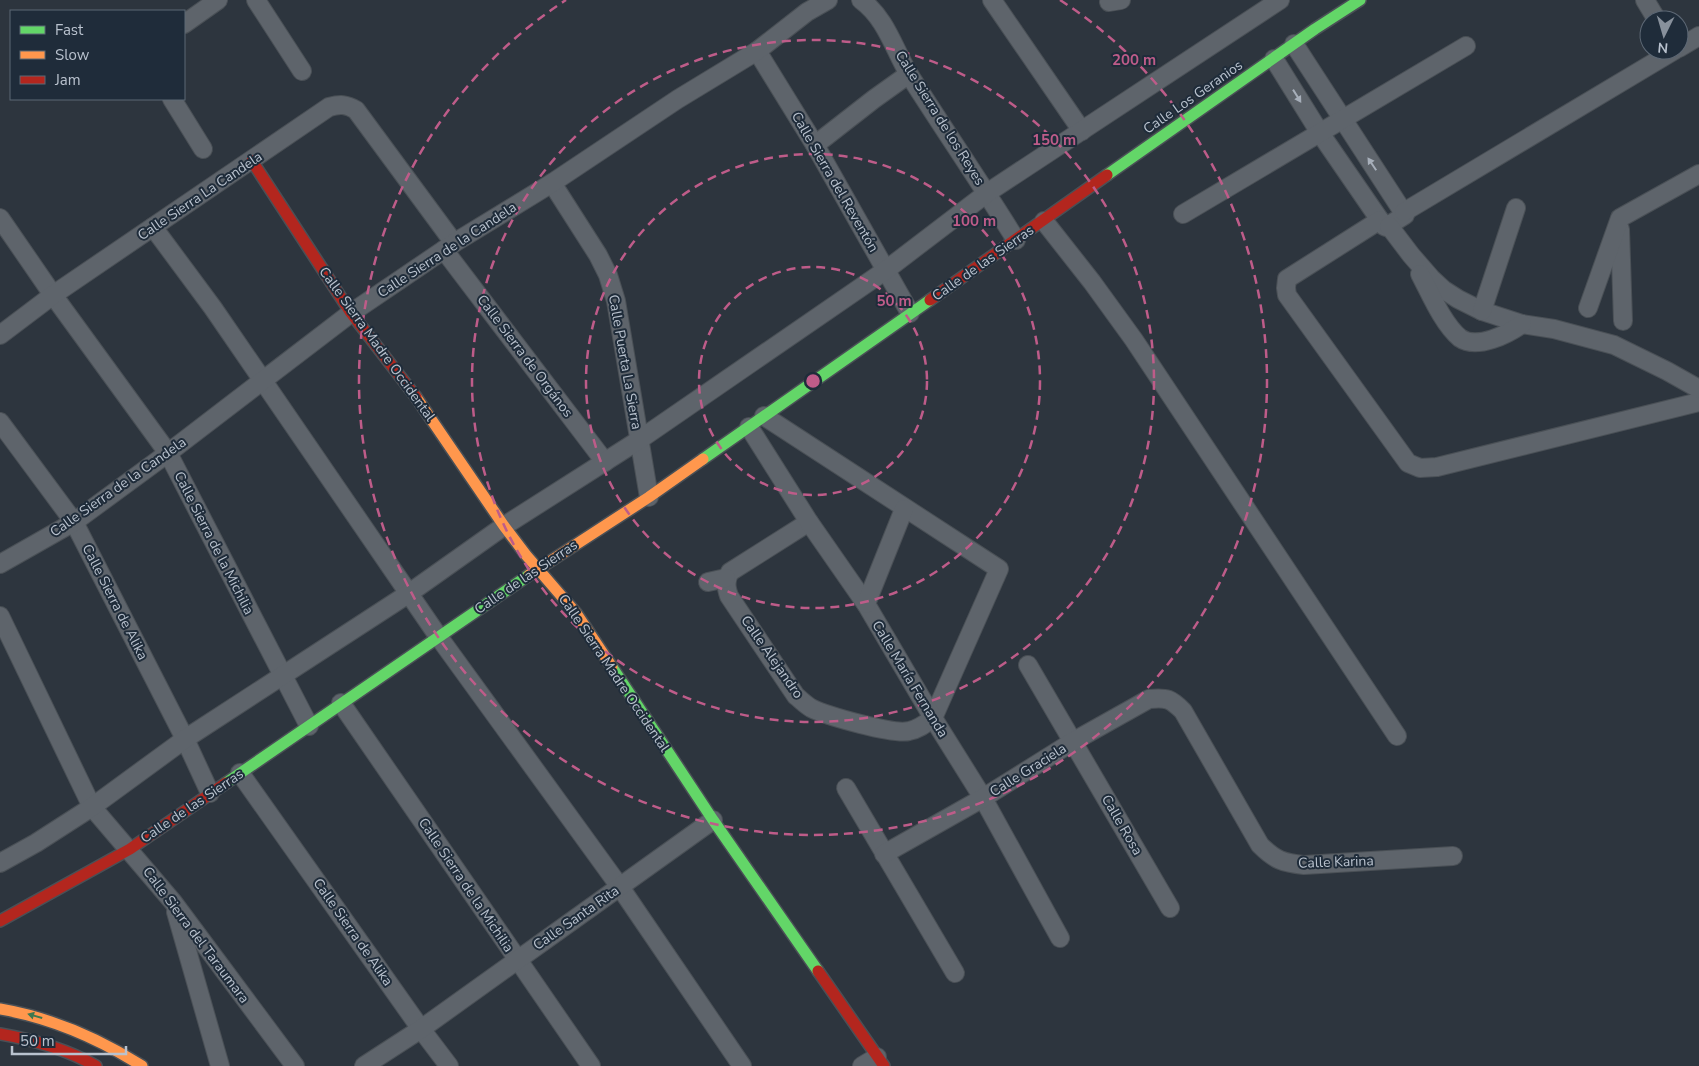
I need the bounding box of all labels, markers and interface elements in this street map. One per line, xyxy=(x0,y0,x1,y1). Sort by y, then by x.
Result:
legend xyxy=(10,10,185,100)
north arrow xyxy=(1639,10,1689,60)
text: Fast xyxy=(55,20,84,40)
text: N xyxy=(1657,38,1669,57)
text: Slow xyxy=(55,45,90,65)
street label: Calle Sierra de los Reyes xyxy=(891,47,989,189)
text: 200 m xyxy=(1112,50,1156,70)
street label: Calle Los Geranios xyxy=(1140,55,1247,138)
text: Jam xyxy=(54,70,81,90)
one-way arrow xyxy=(1292,89,1301,102)
street label: Calle Sierra del Reventón xyxy=(787,108,883,256)
text: 150 m xyxy=(1032,130,1076,150)
street label: Calle Sierra La Candela xyxy=(134,147,266,245)
one-way arrow xyxy=(1367,158,1376,171)
street label: Calle Sierra de la Candela xyxy=(374,198,520,302)
text: 100 m xyxy=(952,211,996,231)
street label: Calle de las Sierras xyxy=(928,221,1038,305)
street label: Calle Sierra Madre Occidental xyxy=(314,263,440,426)
street label: Calle Sierra de Orgános xyxy=(473,291,578,421)
text: 50 m xyxy=(876,291,912,311)
street label: Calle Puerta La Sierra xyxy=(604,293,646,431)
centre of rings xyxy=(804,372,822,390)
street label: Calle Sierra de la Candela xyxy=(46,433,190,541)
street label: Calle Sierra de la Michilia xyxy=(170,468,258,618)
street label: Calle de las Sierras xyxy=(471,535,581,619)
street label: Calle Sierra de Alika xyxy=(78,541,152,663)
street label: Calle Sierra Madre Occidental xyxy=(554,590,675,756)
street label: Calle Alejandro xyxy=(736,612,808,702)
street label: Calle María Fernanda xyxy=(868,617,952,741)
street label: Calle Graciela xyxy=(986,739,1070,801)
street label: Calle de las Sierras xyxy=(137,764,247,848)
street label: Calle Rosa xyxy=(1097,791,1147,859)
street label: Calle Sierra de la Michilia xyxy=(414,814,518,956)
street label: Calle Karina xyxy=(1298,851,1374,873)
street label: Calle Sierra del Taraumara xyxy=(138,863,254,1007)
street label: Calle Sierra de Alika xyxy=(309,874,397,990)
street label: Calle Santa Rita xyxy=(529,881,623,955)
one-way arrow xyxy=(27,1012,42,1020)
scale bar xyxy=(12,1024,126,1056)
text: 50 m xyxy=(20,1031,55,1051)

